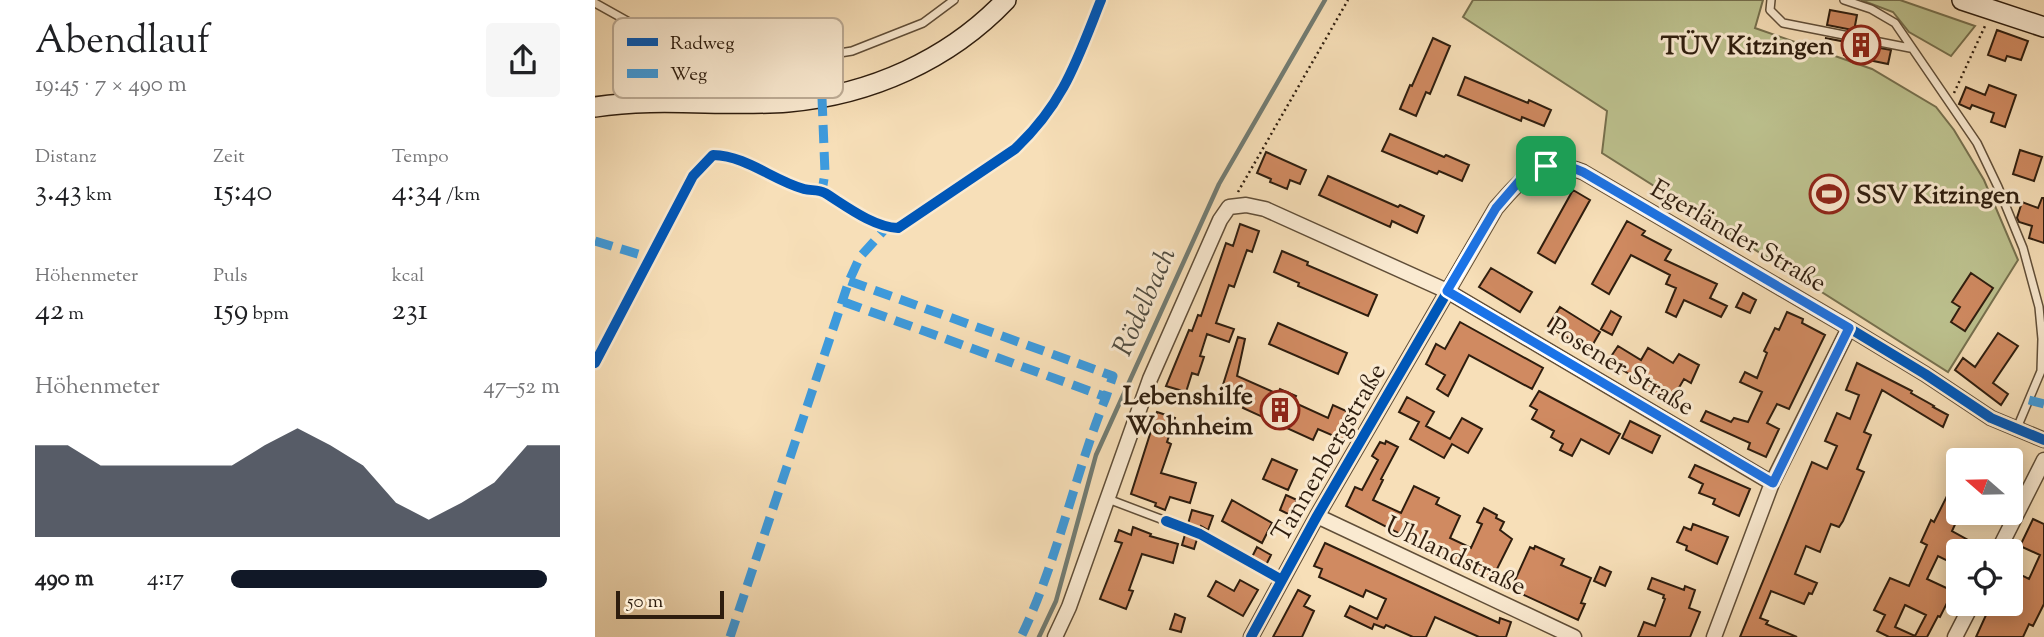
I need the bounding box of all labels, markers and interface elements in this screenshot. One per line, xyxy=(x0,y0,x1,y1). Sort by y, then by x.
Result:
text: Abendlauf xyxy=(35,16,210,70)
legend xyxy=(613,18,843,98)
button: share xyxy=(486,23,560,97)
building icon: TÜV Kitzingen xyxy=(1840,24,1882,66)
place label: TÜV Kitzingen xyxy=(1661,29,1835,66)
text: Radweg xyxy=(670,31,734,58)
text: Weg xyxy=(670,62,707,89)
text: 19:45 · 7 × 490 m xyxy=(35,69,187,102)
pin xyxy=(1516,136,1576,196)
text: Distanz xyxy=(35,144,97,171)
text: Zeit xyxy=(213,144,245,171)
text: Tempo xyxy=(392,144,449,171)
icon: arrive xyxy=(1527,147,1565,185)
text: 3.43 xyxy=(35,171,82,214)
text: 15:40 xyxy=(213,171,272,214)
text: 4:34 xyxy=(392,171,442,214)
street label: Egerländer Straße xyxy=(1643,172,1833,303)
sports icon: SSV Kitzingen xyxy=(1808,173,1850,215)
place label: SSV Kitzingen xyxy=(1856,178,2021,215)
text: km xyxy=(82,182,112,209)
text: /km xyxy=(442,182,480,209)
water label: Rödelbach xyxy=(1104,241,1187,363)
text: Höhenmeter xyxy=(35,263,138,290)
text: Puls xyxy=(213,263,248,290)
text: kcal xyxy=(392,263,424,290)
text: 42 xyxy=(35,290,64,333)
text: 159 xyxy=(213,290,248,333)
text: 231 xyxy=(392,290,428,333)
text: m xyxy=(64,301,84,328)
text: bpm xyxy=(248,301,289,328)
street label: Posener Straße xyxy=(1541,310,1701,426)
street label: Tannenbergstraße xyxy=(1264,357,1396,550)
text: Höhenmeter xyxy=(35,371,160,404)
text: 47–52 m xyxy=(483,371,560,404)
place label: Lebenshilfe Wohnheim xyxy=(1123,379,1253,446)
building icon: Lebenshilfe Wohnheim xyxy=(1259,389,1301,431)
north arrow xyxy=(1946,448,2023,525)
map controls xyxy=(1946,448,2023,616)
street label: Uhlandstraße xyxy=(1378,508,1532,606)
button: locate xyxy=(1946,539,2023,616)
text: 490 m xyxy=(35,563,94,596)
text: 4:17 xyxy=(147,563,184,596)
scale bar xyxy=(616,588,725,620)
text: 50 m xyxy=(627,589,663,616)

